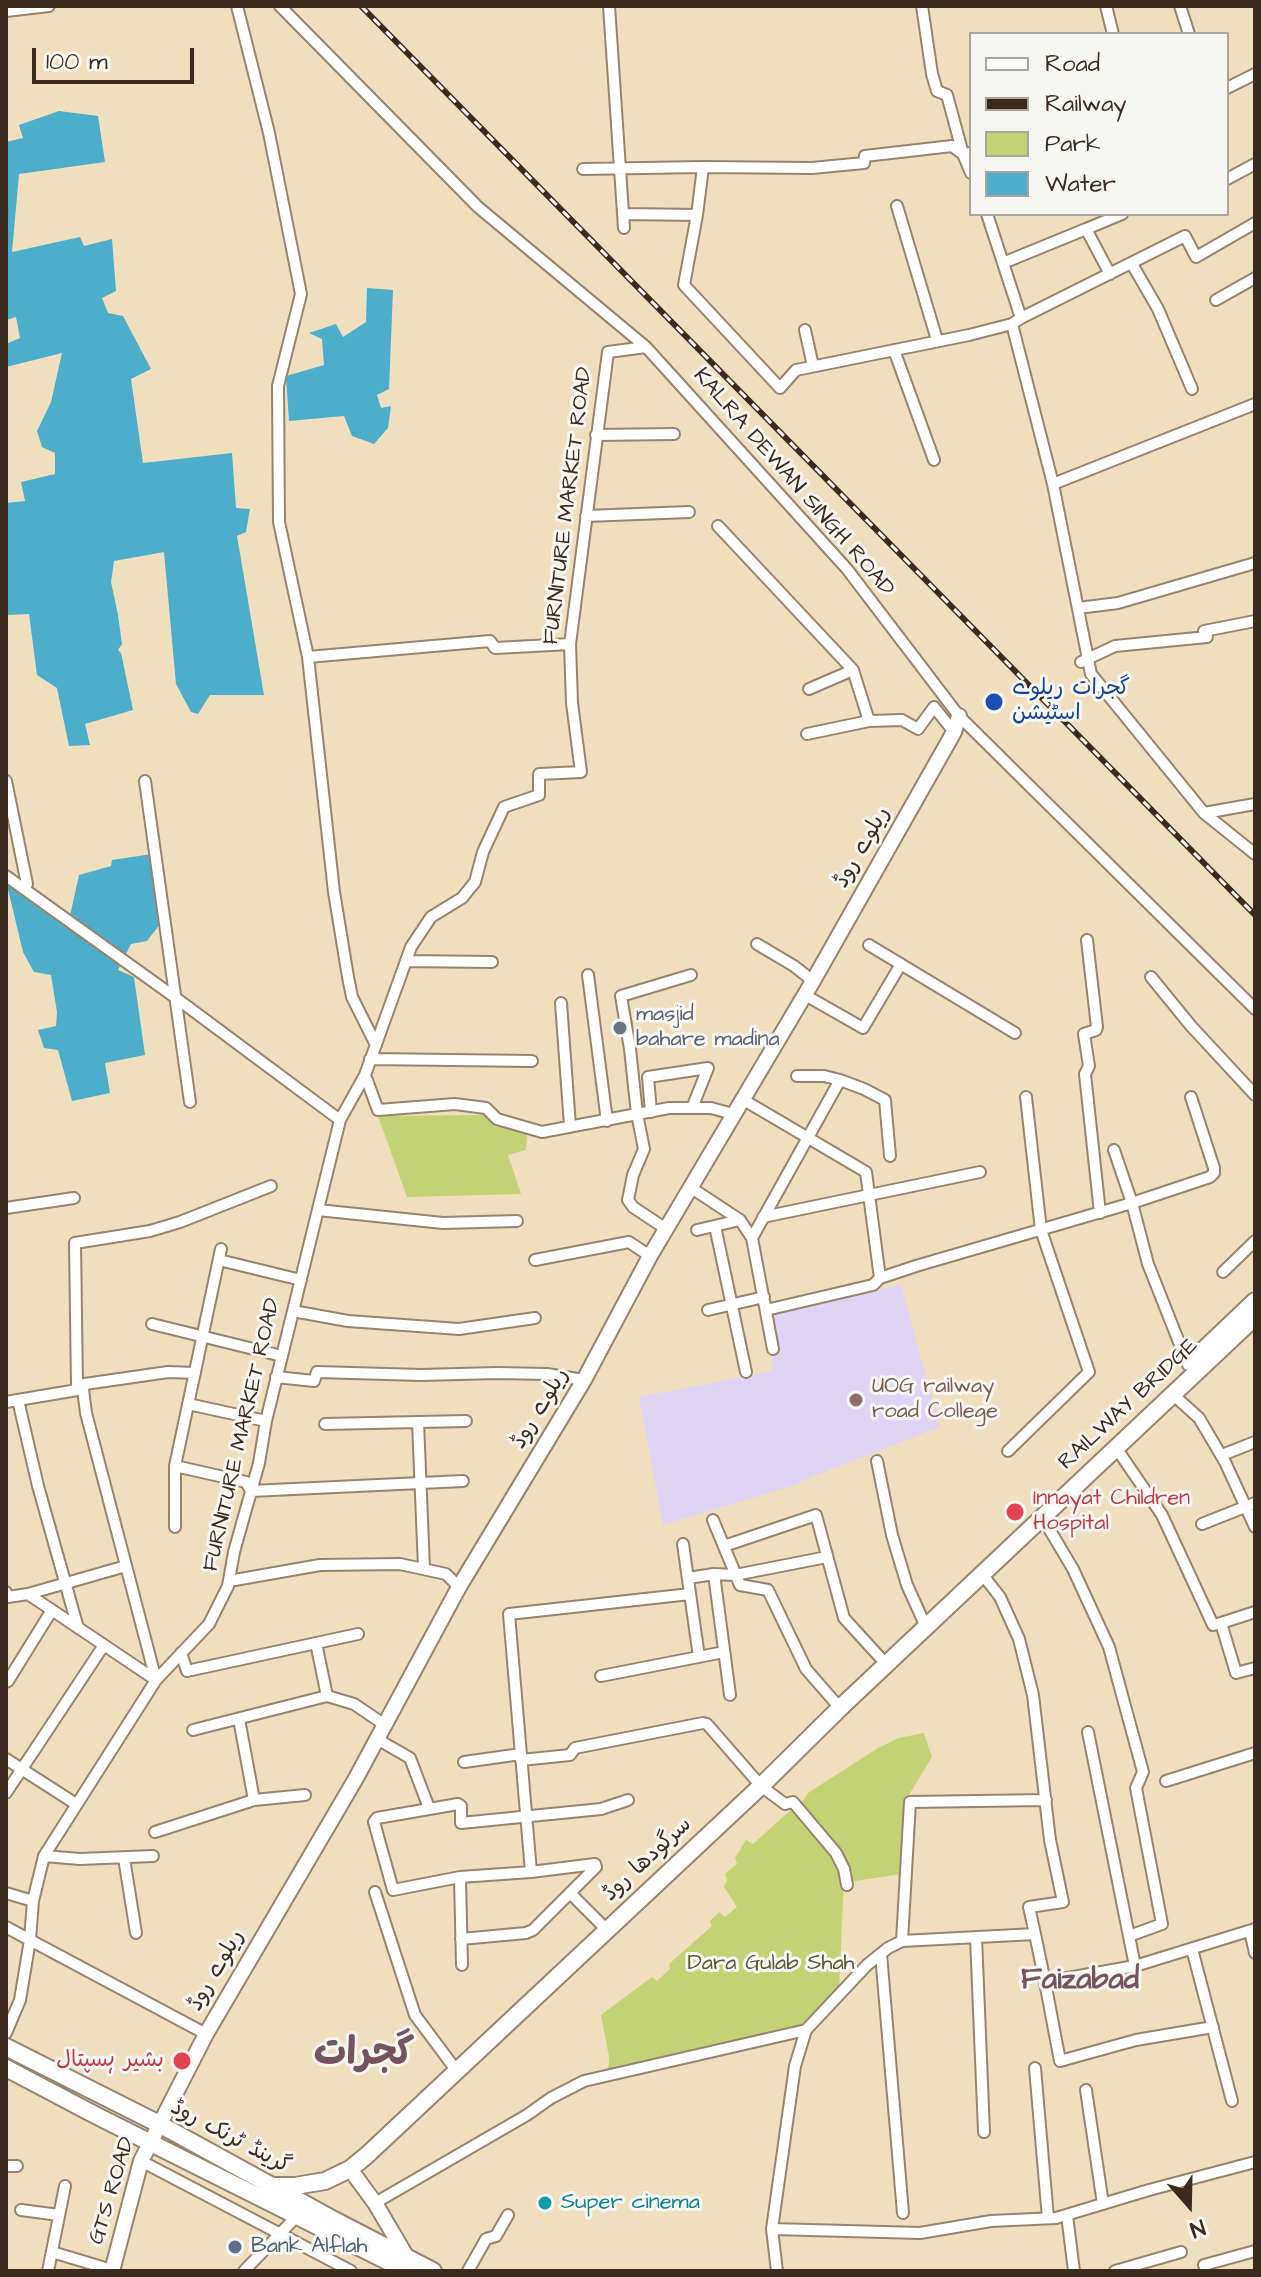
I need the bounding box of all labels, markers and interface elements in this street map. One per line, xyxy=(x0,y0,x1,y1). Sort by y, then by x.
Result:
scale bar xyxy=(36,32,198,82)
legend xyxy=(969,32,1229,216)
text: 100 m xyxy=(46,45,108,79)
text: Road xyxy=(1045,47,1100,81)
text: Railway xyxy=(1045,87,1127,121)
text: Park xyxy=(1045,127,1101,161)
text: Water xyxy=(1045,167,1116,201)
street label: KALRA DEWAN SINGH ROAD xyxy=(687,364,899,602)
street label: FURNITURE MARKET ROAD xyxy=(539,366,599,646)
place label: گجرات ریلوے اسٹیشن xyxy=(1012,676,1130,728)
marker: گجرات ریلوے اسٹیشن xyxy=(983,691,1005,713)
street label: ریلوے روڈ xyxy=(829,803,897,893)
place label: masjid bahare madina xyxy=(636,1002,780,1054)
marker: masjid bahare madina xyxy=(611,1019,629,1037)
street label: FURNITURE MARKET ROAD xyxy=(199,1296,287,1574)
street label: RAILWAY BRIDGE xyxy=(1054,1334,1204,1476)
street label: ریلوے روڈ xyxy=(507,1364,575,1454)
place label: UOG railway road College xyxy=(872,1374,998,1426)
marker: UOG railway road College xyxy=(847,1391,865,1409)
place label: Innayat Children Hospital xyxy=(1033,1486,1190,1538)
marker: Innayat Children Hospital xyxy=(1004,1501,1026,1523)
street label: سرگودھا روڈ xyxy=(598,1812,698,1908)
street label: ریلوے روڈ xyxy=(183,1926,251,2016)
park label: Dara Gulab Shah xyxy=(688,1951,854,1977)
district label: Faizabad xyxy=(1021,1964,1139,2000)
district label: گجرات xyxy=(314,2033,414,2079)
place label: بشیر ہسپتال xyxy=(56,2048,164,2074)
marker: بشیر ہسپتال xyxy=(171,2050,193,2072)
street label: گرینڈ ٹرنک روڈ xyxy=(165,2095,295,2181)
street label: GTS ROAD xyxy=(84,2134,142,2248)
north arrow xyxy=(1149,2165,1229,2245)
place label: Super cinema xyxy=(561,2190,700,2216)
marker: Super cinema xyxy=(536,2194,554,2212)
text: N xyxy=(1186,2211,1209,2245)
place label: Bank Alflah xyxy=(251,2234,367,2260)
marker: Bank Alflah xyxy=(226,2238,244,2256)

